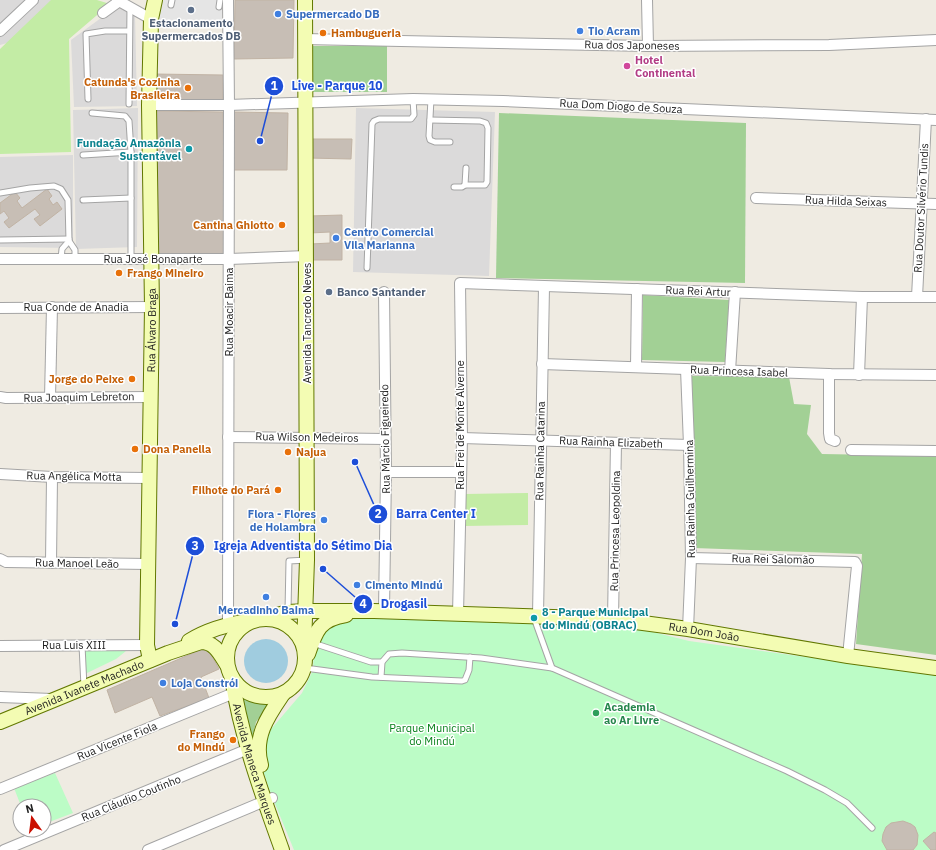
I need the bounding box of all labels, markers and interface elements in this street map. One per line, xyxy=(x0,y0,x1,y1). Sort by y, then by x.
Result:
marker: Estacionamento Supermercados DB xyxy=(186,5,196,15)
place label: Supermercado DB xyxy=(286,7,380,21)
marker: Supermercado DB xyxy=(273,9,283,19)
place label: Estacionamento Supermercados DB xyxy=(141,16,241,43)
place label: Tio Acram xyxy=(588,24,640,38)
place label: Hambugueria xyxy=(331,26,401,40)
marker: Tio Acram xyxy=(575,26,585,36)
marker: Hambugueria xyxy=(318,28,328,38)
street label: Rua dos Japoneses xyxy=(584,37,680,53)
place label: Hotel Continental xyxy=(635,53,696,80)
marker: Hotel Continental xyxy=(622,61,632,71)
callout: Live - Parque 10 xyxy=(264,74,391,98)
place label: Catunda's Cozinha Brasileira xyxy=(84,75,180,102)
text: 1 xyxy=(270,78,278,93)
text: Live - Parque 10 xyxy=(291,78,383,93)
marker: Catunda's Cozinha Brasileira xyxy=(183,83,193,93)
street label: Rua Dom Diogo de Souza xyxy=(559,96,683,116)
place label: Fundação Amazônia Sustentável xyxy=(77,136,182,163)
street label: Rua Doutor Silvério Tundis xyxy=(911,143,931,273)
marker: Fundação Amazônia Sustentável xyxy=(184,144,194,154)
street label: Rua Hilda Seixas xyxy=(805,193,887,209)
place label: Cantina Ghiotto xyxy=(193,218,274,232)
marker: Cantina Ghiotto xyxy=(277,220,287,230)
place label: Centro Comercial Vila Marianna xyxy=(344,225,434,252)
marker: Centro Comercial Vila Marianna xyxy=(331,233,341,243)
street label: Rua José Bonaparte xyxy=(103,252,203,266)
street label: Avenida Tancredo Neves xyxy=(300,263,314,383)
place label: Frango Mineiro xyxy=(127,266,204,280)
street label: Rua Moacir Baima xyxy=(222,267,236,356)
marker: Frango Mineiro xyxy=(114,268,124,278)
street label: Rua Rei Artur xyxy=(665,283,731,299)
place label: Banco Santander xyxy=(337,285,426,299)
marker: Banco Santander xyxy=(324,287,334,297)
street label: Rua Álvaro Braga xyxy=(144,288,159,373)
street label: Rua Conde de Anadia xyxy=(23,300,129,314)
street label: Rua Frei de Monte Alverne xyxy=(453,360,467,490)
street label: Rua Princesa Isabel xyxy=(690,362,788,380)
place label: Jorge do Peixe xyxy=(49,372,124,386)
marker: Jorge do Peixe xyxy=(127,374,137,384)
street label: Rua Márcio Figueiredo xyxy=(377,384,393,494)
street label: Rua Joaquim Lebreton xyxy=(23,389,135,405)
street label: Rua Rainha Catarina xyxy=(532,401,548,501)
street label: Rua Wilson Medeiros xyxy=(255,429,359,445)
street label: Rua Rainha Elizabeth xyxy=(559,433,663,451)
street label: Rua Rainha Guilhermina xyxy=(682,439,698,558)
place label: Dona Panella xyxy=(143,442,211,456)
marker: Dona Panella xyxy=(130,444,140,454)
place label: Najua xyxy=(296,445,326,459)
marker: Najua xyxy=(283,447,293,457)
street label: Rua Angélica Motta xyxy=(26,468,122,484)
street label: Rua Princesa Leopoldina xyxy=(607,470,623,592)
place label: Filhote do Pará xyxy=(192,483,270,497)
marker: Filhote do Pará xyxy=(273,485,283,495)
callout: Barra Center I xyxy=(368,502,484,526)
text: 2 xyxy=(374,506,382,521)
text: Barra Center I xyxy=(396,506,476,521)
place label: Flora - Flores de Holambra xyxy=(248,507,316,534)
marker: Flora - Flores de Holambra xyxy=(319,515,329,525)
callout: Igreja Adventista do Sétimo Dia xyxy=(185,534,400,558)
text: 3 xyxy=(191,538,199,553)
text: Igreja Adventista do Sétimo Dia xyxy=(214,538,392,553)
street label: Rua Rei Salomão xyxy=(731,551,815,567)
street label: Rua Manoel Leão xyxy=(35,555,119,571)
place label: Cimento Mindú xyxy=(365,578,443,592)
marker: Cimento Mindú xyxy=(352,580,362,590)
marker: Mercadinho Baima xyxy=(261,592,271,602)
callout: Drogasil xyxy=(353,592,436,616)
text: 4 xyxy=(359,596,367,611)
text: Drogasil xyxy=(381,596,428,611)
place label: Mercadinho Baima xyxy=(218,603,314,617)
place label: 8 - Parque Municipal do Mindú (OBRAC) xyxy=(542,605,649,632)
marker: 8 - Parque Municipal do Mindú (OBRAC) xyxy=(529,613,539,623)
street label: Rua Dom João xyxy=(668,619,740,645)
street label: Rua Luis XIII xyxy=(42,638,106,652)
street label: Avenida Ivanete Machado xyxy=(23,657,146,718)
place label: Loja Constrói xyxy=(171,676,238,690)
marker: Loja Constrói xyxy=(158,678,168,688)
place label: Academia ao Ar Livre xyxy=(604,700,659,727)
street label: Avenida Maneca Marques xyxy=(230,702,279,827)
marker: Academia ao Ar Livre xyxy=(591,708,601,718)
street label: Rua Vicente Fiola xyxy=(75,718,159,763)
park label: Parque Municipal do Mindú xyxy=(389,721,475,748)
place label: Frango do Mindú xyxy=(178,727,225,754)
marker: Frango do Mindú xyxy=(228,735,238,745)
street label: Rua Cláudio Coutinho xyxy=(79,772,183,824)
north arrow xyxy=(12,798,52,838)
text: N xyxy=(24,801,35,816)

